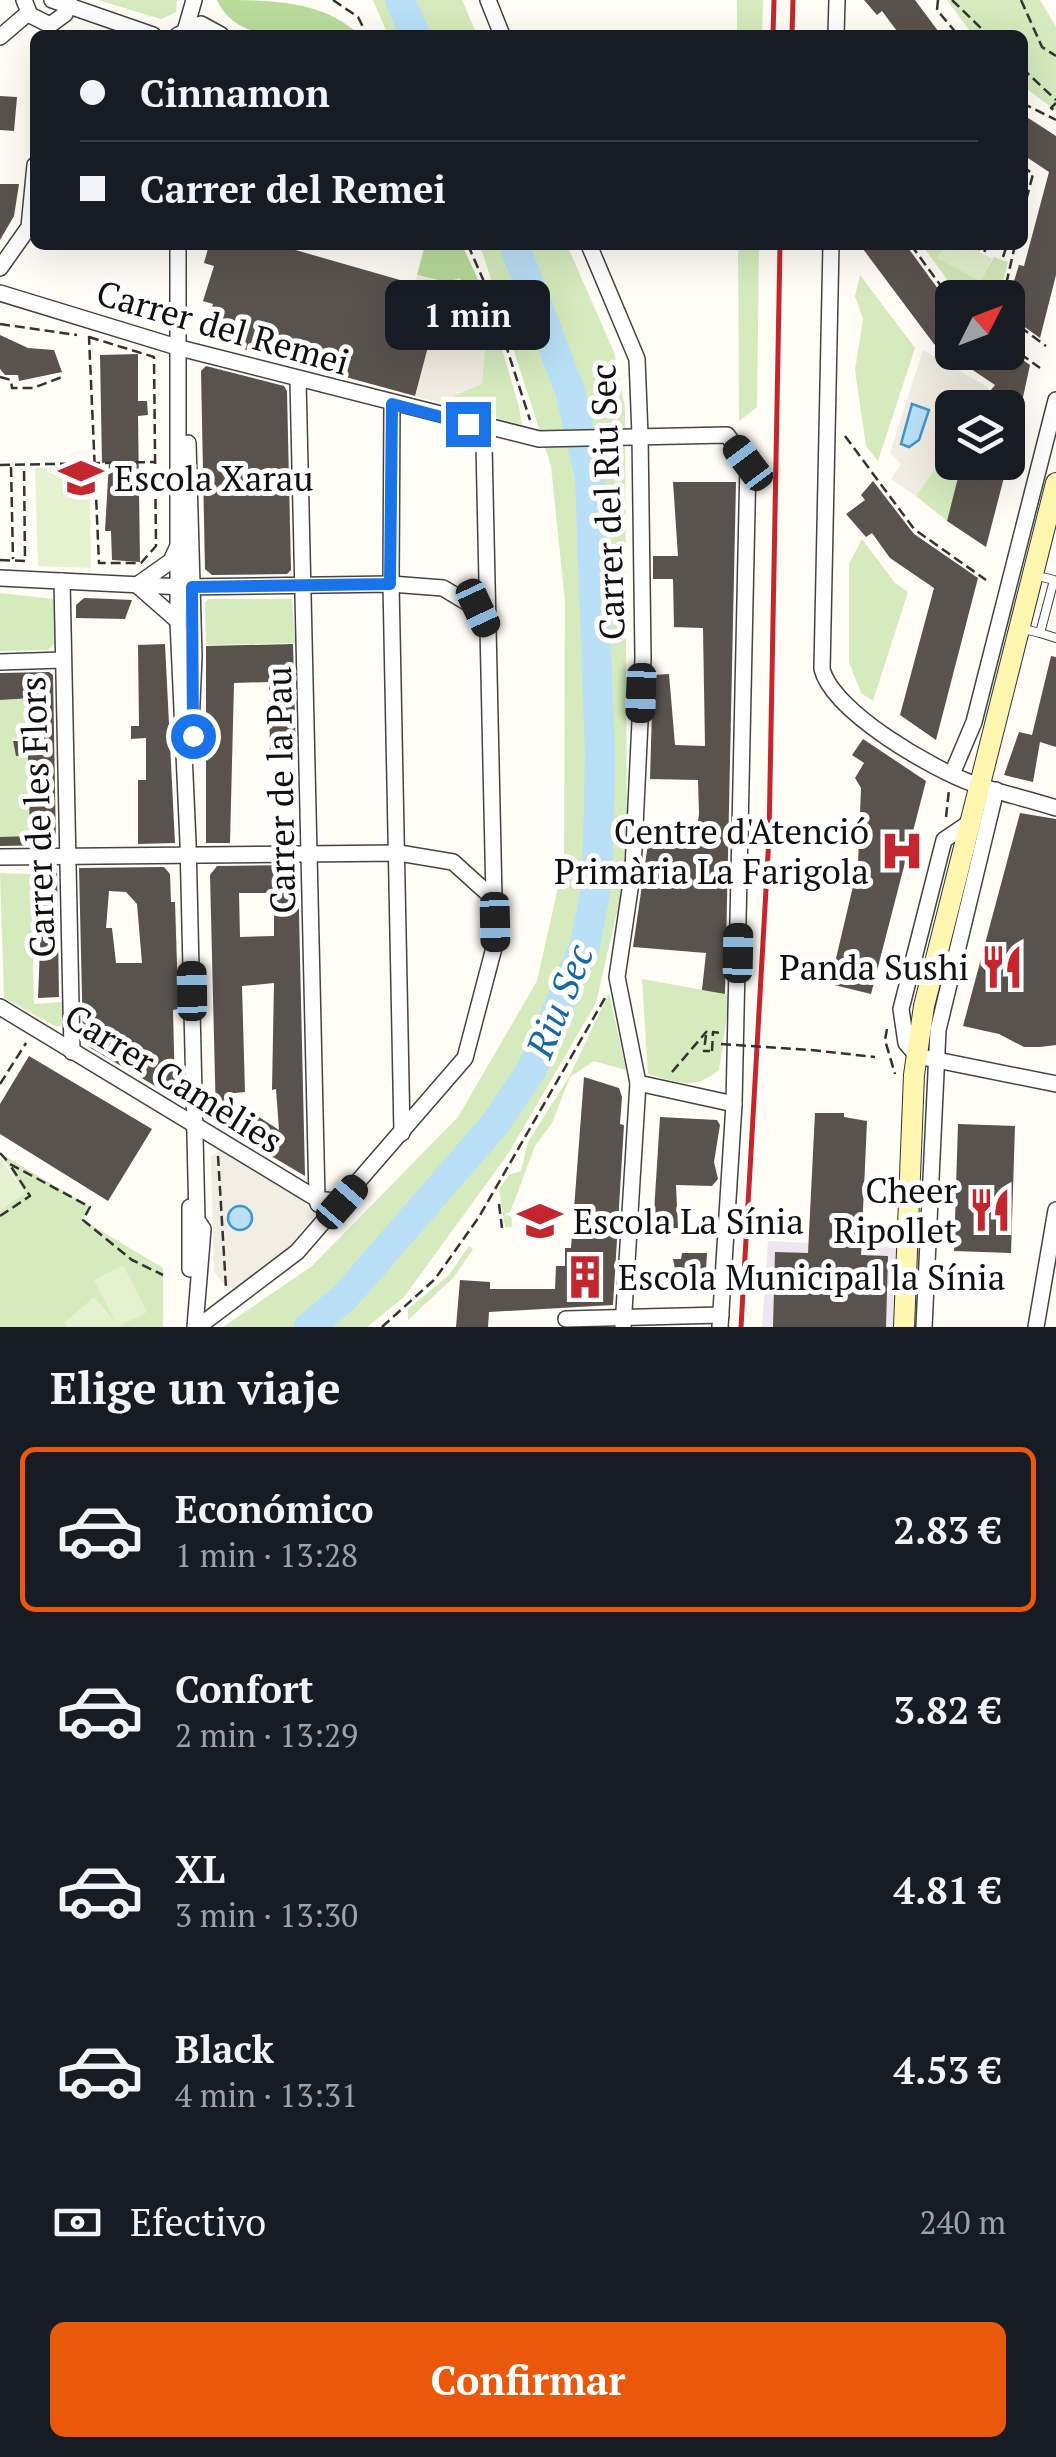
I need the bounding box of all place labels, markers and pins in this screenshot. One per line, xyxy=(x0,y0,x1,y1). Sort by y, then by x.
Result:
school or university icon: Escola Xarau xyxy=(57,454,105,502)
place label: Escola Xarau xyxy=(114,455,314,501)
place label: Centre d'Atenció Primària La Farigola xyxy=(554,808,869,894)
hospital icon: Centre d'Atenció Primària La Farigola xyxy=(878,827,926,875)
restaurant icon: Panda Sushi xyxy=(978,943,1026,991)
place label: Panda Sushi xyxy=(779,944,969,990)
place label: Cheer Ripollet xyxy=(833,1167,958,1253)
restaurant icon: Cheer Ripollet xyxy=(966,1186,1014,1234)
school or university icon: Escola La Sínia xyxy=(516,1197,564,1245)
place label: Escola La Sínia xyxy=(573,1198,804,1244)
building icon: Escola Municipal la Sínia xyxy=(561,1253,609,1301)
place label: Escola Municipal la Sínia xyxy=(618,1254,1005,1300)

